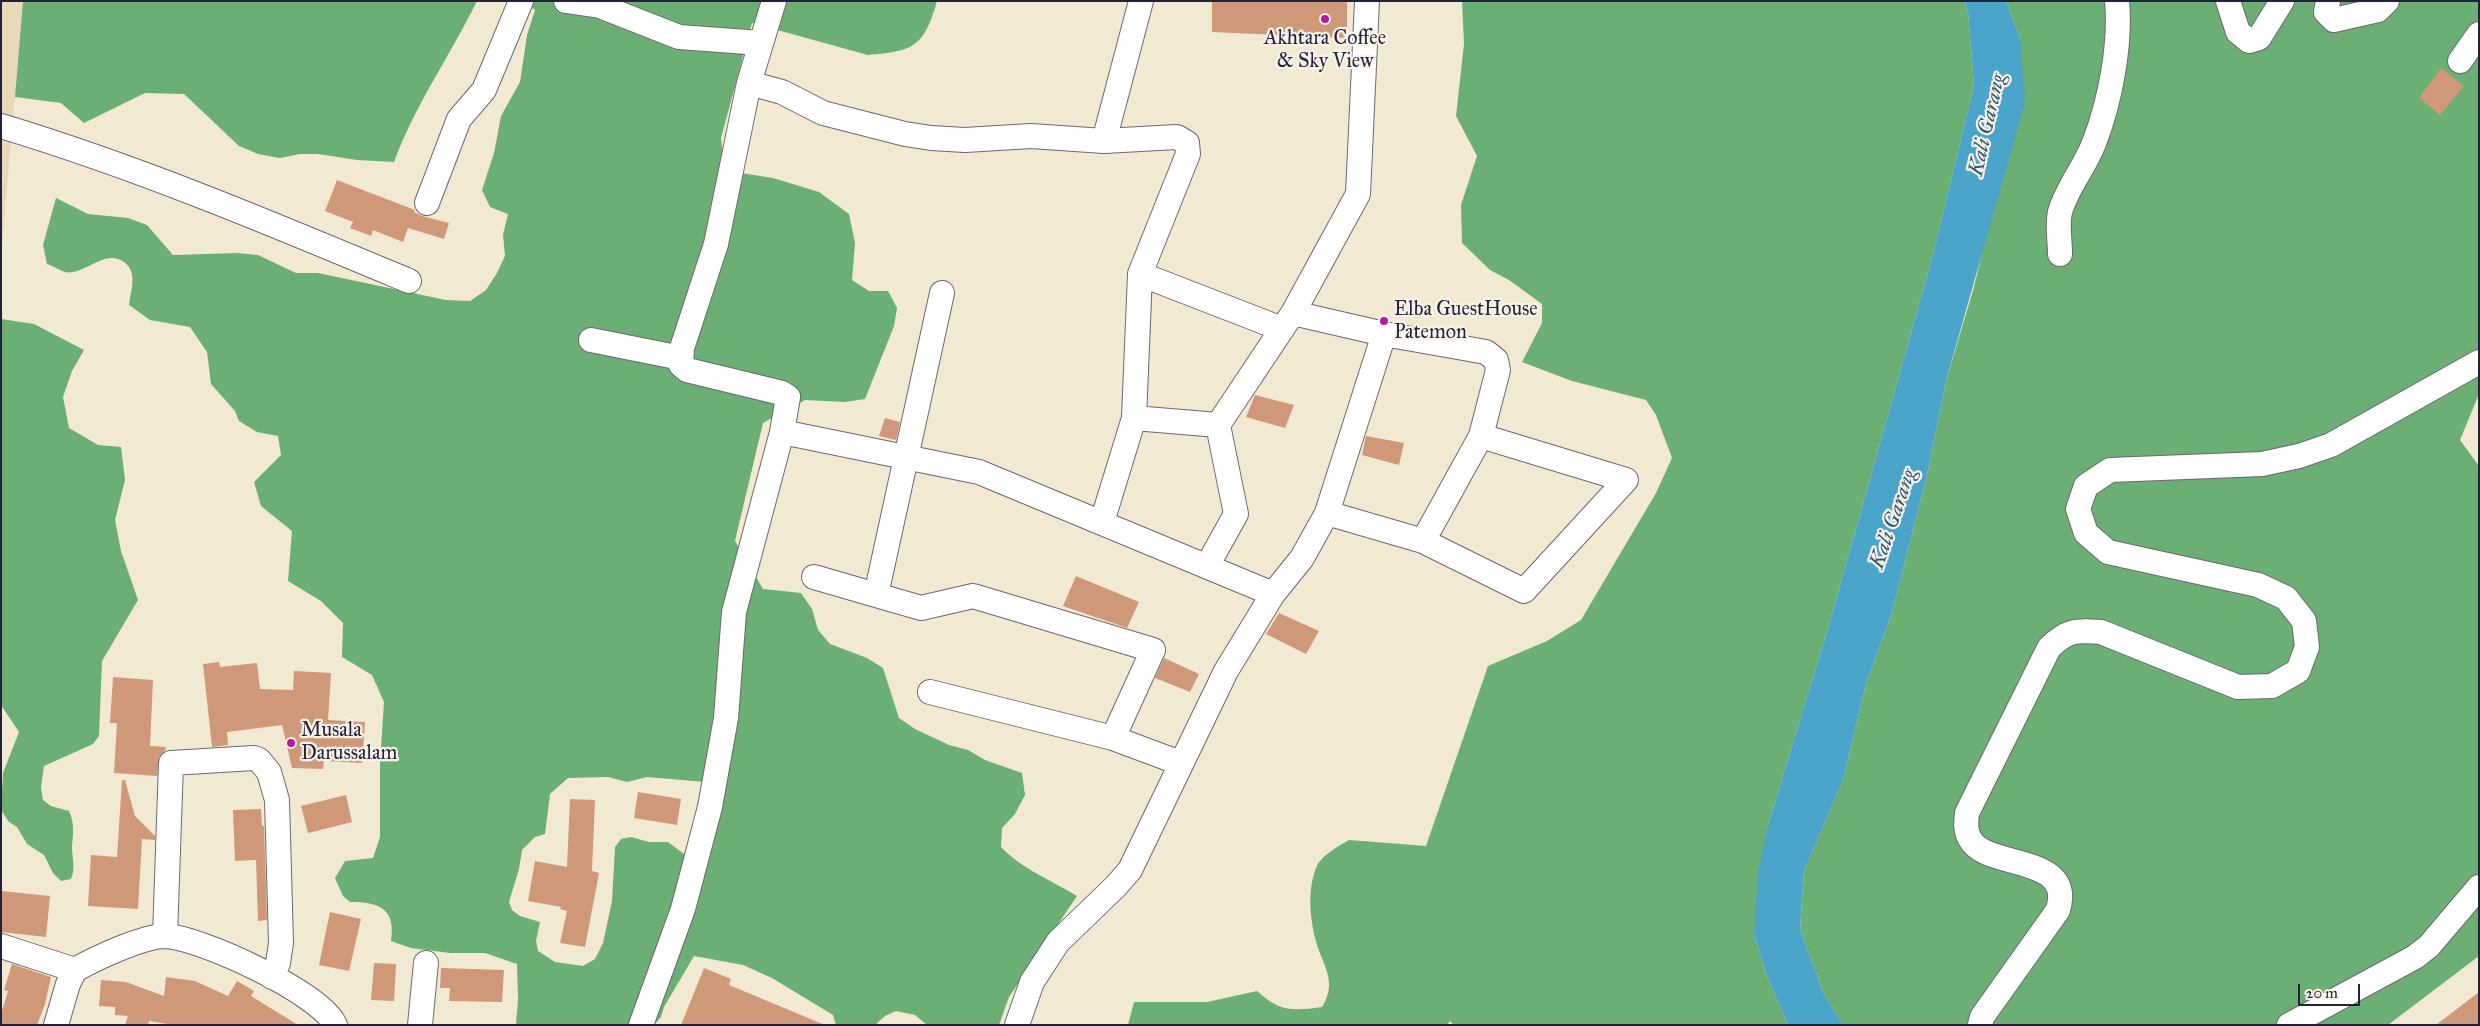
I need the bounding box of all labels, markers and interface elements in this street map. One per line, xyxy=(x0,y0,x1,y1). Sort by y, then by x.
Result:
marker: Akhtara Coffee & Sky View xyxy=(1319,13,1331,25)
place label: Akhtara Coffee & Sky View xyxy=(1264,27,1386,74)
water label: Kali Garang xyxy=(1964,72,2012,178)
place label: Elba GuestHouse Patemon xyxy=(1394,298,1538,345)
marker: Elba GuestHouse Patemon xyxy=(1378,315,1390,327)
water label: Kali Garang xyxy=(1865,466,1923,572)
place label: Musala Darussalam xyxy=(301,719,397,766)
marker: Musala Darussalam xyxy=(285,737,297,749)
scale bar xyxy=(2300,974,2362,1006)
text: 20 m xyxy=(2306,984,2338,1002)

